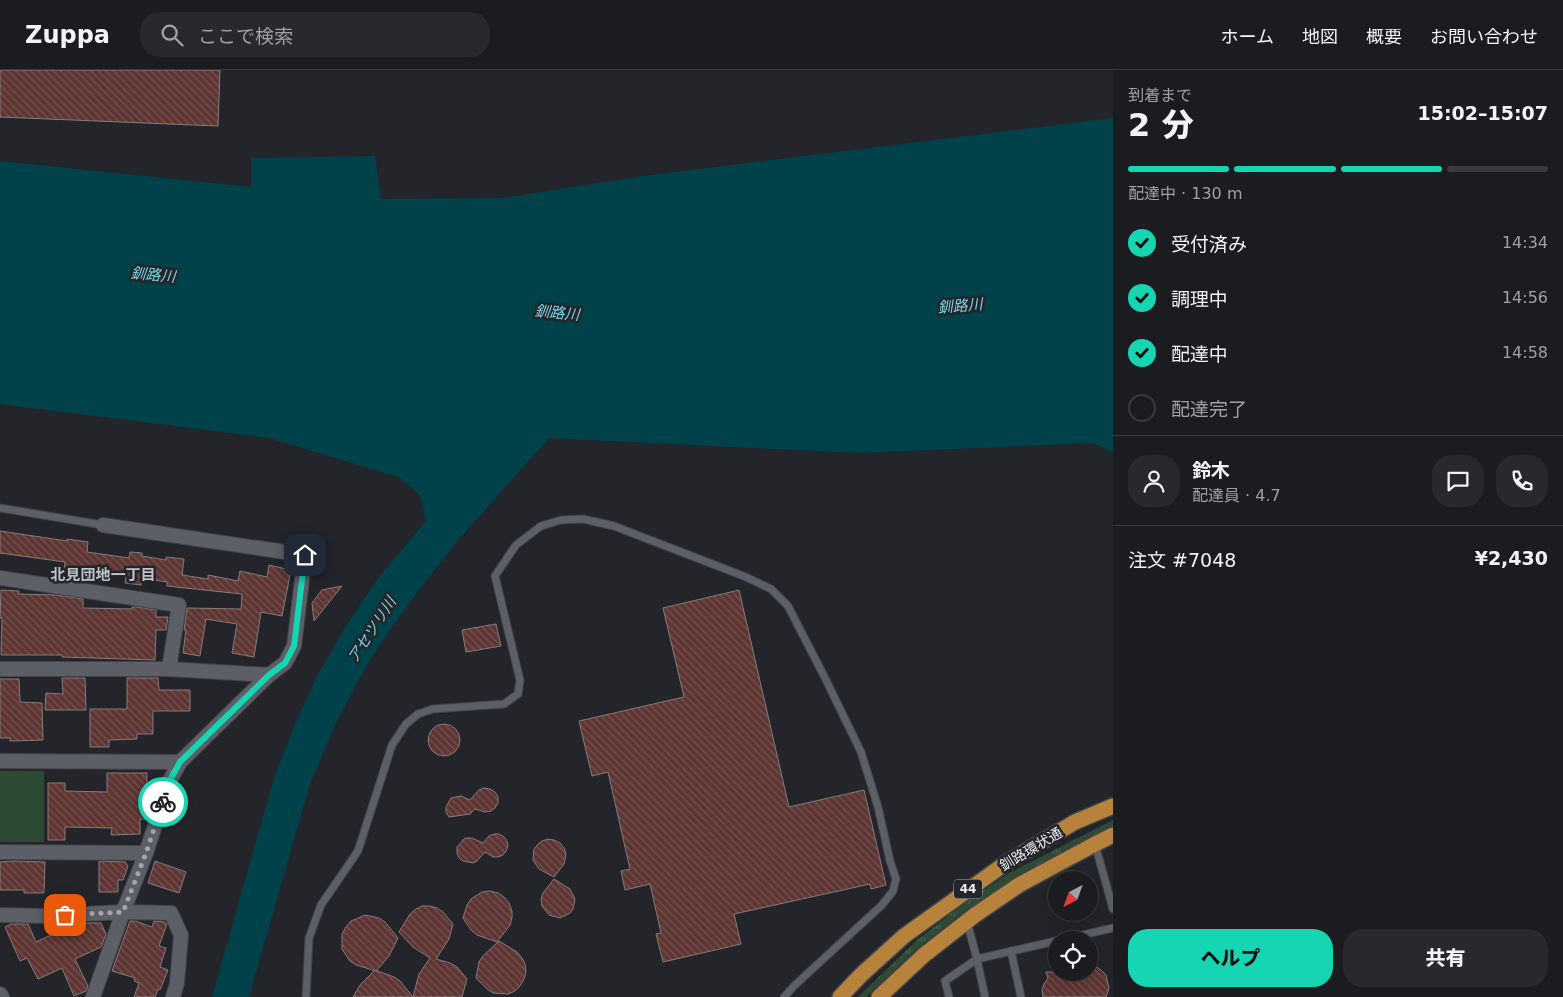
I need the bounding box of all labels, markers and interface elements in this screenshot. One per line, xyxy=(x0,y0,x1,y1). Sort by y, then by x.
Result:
search box xyxy=(140,12,490,57)
text: Zuppa xyxy=(25,21,110,49)
icon: search xyxy=(158,21,186,49)
text: ここで検索 xyxy=(198,25,293,47)
text: ホーム xyxy=(1221,26,1274,47)
text: 地図 xyxy=(1302,26,1338,47)
text: 概要 xyxy=(1366,26,1402,47)
text: お問い合わせ xyxy=(1430,26,1538,47)
text: 到着まで xyxy=(1128,86,1192,105)
text: 15:02–15:07 xyxy=(1418,102,1548,124)
text: 2 分 xyxy=(1128,106,1193,144)
text: 配達中 · 130 m xyxy=(1128,184,1242,203)
icon: check xyxy=(1128,229,1156,257)
text: 受付済み xyxy=(1171,233,1247,255)
text: 14:34 xyxy=(1502,233,1548,252)
water label: 釧路川 xyxy=(130,264,178,286)
icon: check xyxy=(1128,284,1156,312)
text: 調理中 xyxy=(1171,288,1228,310)
text: 14:56 xyxy=(1502,288,1548,307)
water label: 釧路川 xyxy=(937,295,985,317)
water label: 釧路川 xyxy=(534,302,582,324)
icon: check xyxy=(1128,339,1156,367)
text: 配達中 xyxy=(1171,343,1228,365)
text: 14:58 xyxy=(1502,343,1548,362)
text: 配達完了 xyxy=(1171,398,1247,420)
button: person xyxy=(1128,455,1180,507)
button: chat xyxy=(1432,455,1484,507)
button: phone xyxy=(1496,455,1548,507)
text: 鈴木 xyxy=(1192,459,1230,481)
text: 配達員 · 4.7 xyxy=(1192,486,1281,505)
pin xyxy=(284,534,326,576)
icon: home xyxy=(291,541,319,569)
text: ¥2,430 xyxy=(1475,547,1548,569)
text: 注文 #7048 xyxy=(1128,549,1236,571)
district label: 北見団地一丁目 xyxy=(50,566,156,584)
water label: アセツリ川 xyxy=(344,592,401,666)
courier xyxy=(138,777,188,827)
icon: bike xyxy=(149,788,177,816)
street label: 釧路環状通 xyxy=(997,824,1065,874)
north arrow xyxy=(1048,871,1098,921)
map controls xyxy=(1048,871,1098,981)
road number: 44 xyxy=(954,880,982,899)
pin xyxy=(44,894,86,936)
icon: bag xyxy=(51,901,79,929)
button: ヘルプ xyxy=(1128,929,1333,987)
button: 共有 xyxy=(1343,929,1548,987)
button: locate xyxy=(1048,931,1098,981)

